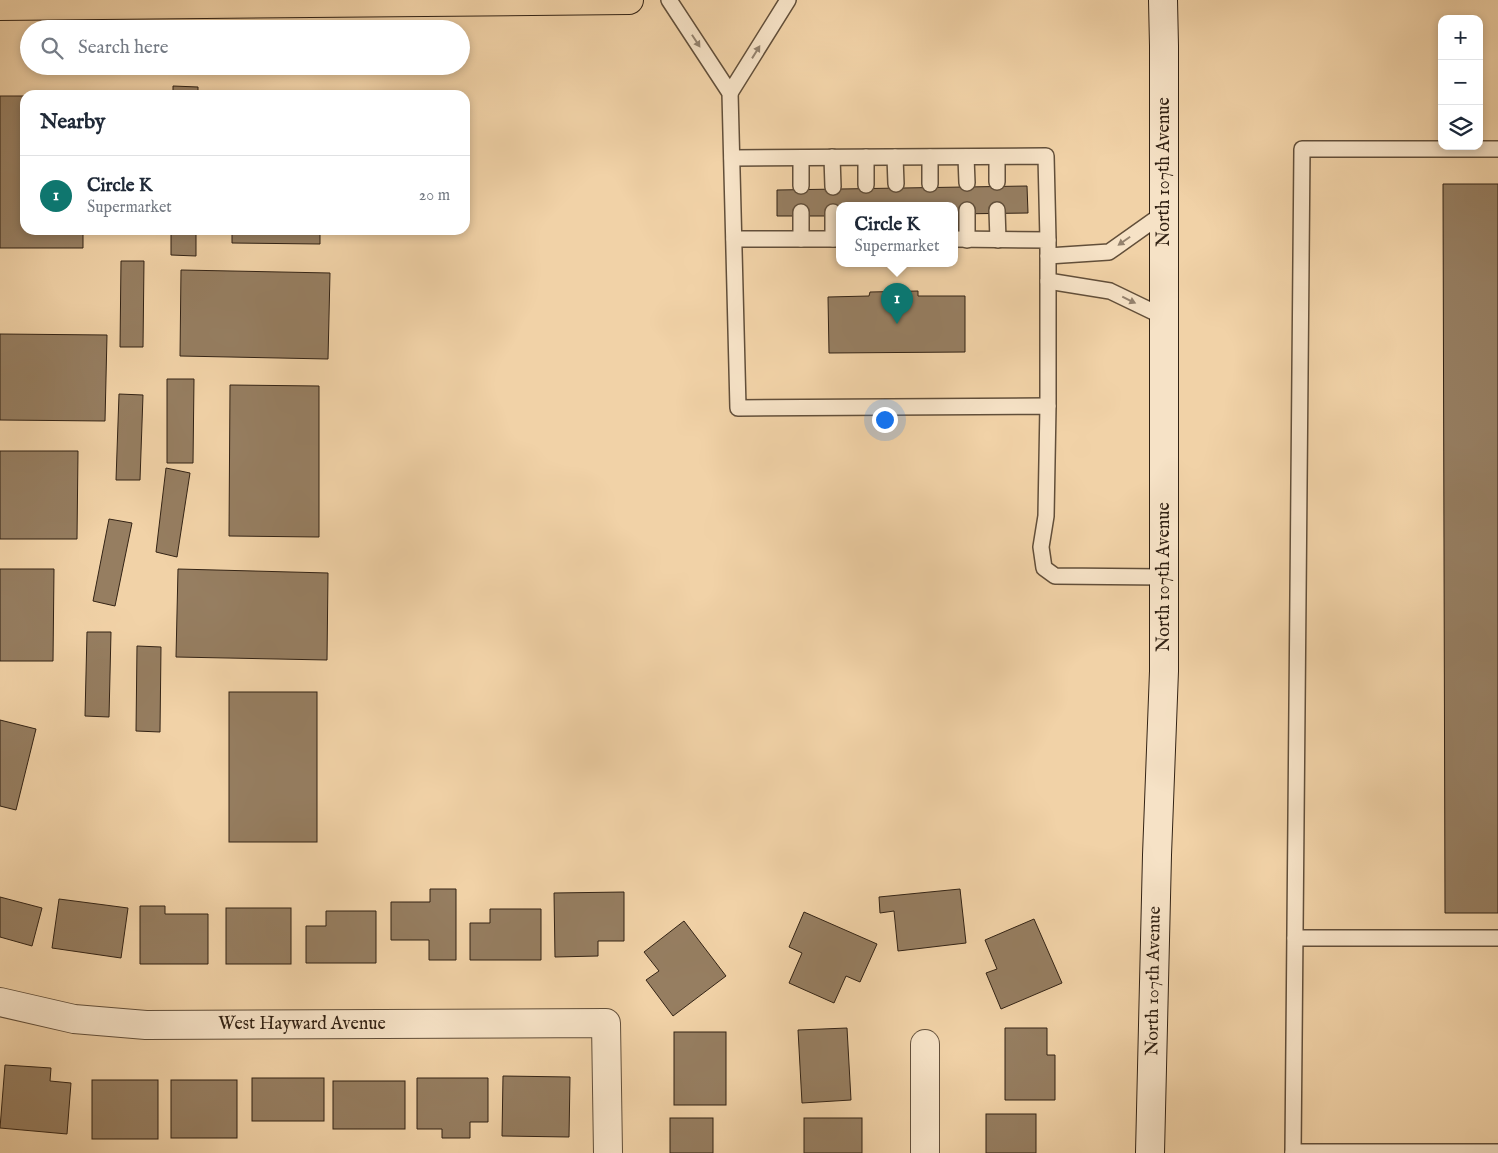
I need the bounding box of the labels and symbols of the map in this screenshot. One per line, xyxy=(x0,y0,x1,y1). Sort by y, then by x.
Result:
one-way arrow xyxy=(691,34,701,47)
one-way arrow xyxy=(751,45,761,58)
street label: North 107th Avenue xyxy=(1153,97,1176,247)
one-way arrow xyxy=(1117,236,1131,246)
pin: 1 xyxy=(881,283,913,324)
one-way arrow xyxy=(1122,296,1136,304)
your location xyxy=(872,407,898,433)
street label: North 107th Avenue xyxy=(1153,502,1176,652)
street label: North 107th Avenue xyxy=(1141,906,1167,1056)
street label: West Hayward Avenue xyxy=(218,1013,386,1036)

